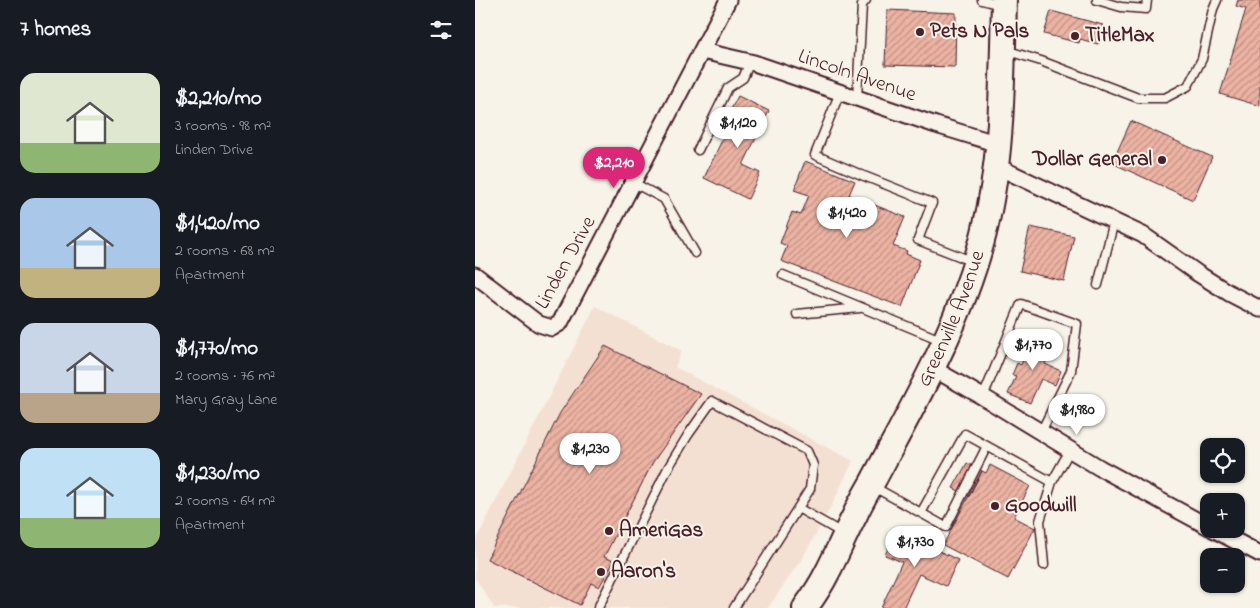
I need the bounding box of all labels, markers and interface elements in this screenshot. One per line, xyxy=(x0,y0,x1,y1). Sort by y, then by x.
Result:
text: 7 homes xyxy=(20,15,91,45)
icon: filters xyxy=(427,16,455,44)
place label: Pets N Pals xyxy=(930,17,1029,47)
place label: TitleMax xyxy=(1085,21,1154,51)
marker: Pets N Pals xyxy=(914,26,926,38)
marker: TitleMax xyxy=(1069,30,1081,42)
street label: Lincoln Avenue xyxy=(794,42,921,110)
text: $2,210/mo xyxy=(175,84,262,114)
icon: home xyxy=(60,93,120,153)
pin: $1,120 xyxy=(697,106,779,149)
text: $1,120 xyxy=(719,111,757,135)
text: 3 rooms · 98 m² xyxy=(175,114,271,138)
text: Linden Drive xyxy=(175,138,253,162)
place label: Dollar General xyxy=(1031,145,1152,175)
pin: $2,210 xyxy=(573,146,655,189)
text: $2,210 xyxy=(594,151,634,175)
marker: Dollar General xyxy=(1156,154,1168,166)
pin: $1,420 xyxy=(806,196,888,239)
text: $1,420 xyxy=(828,201,866,225)
text: $1,420/mo xyxy=(175,209,260,239)
street label: Linden Drive xyxy=(528,210,604,315)
icon: home xyxy=(60,218,120,278)
text: 2 rooms · 68 m² xyxy=(175,239,275,263)
street label: Greenville Avenue xyxy=(910,246,994,392)
text: Apartment xyxy=(175,263,245,287)
pin: $1,770 xyxy=(992,328,1074,371)
text: $1,770 xyxy=(1014,333,1052,357)
text: $1,770/mo xyxy=(175,334,258,364)
icon: home xyxy=(60,343,120,403)
text: 2 rooms · 76 m² xyxy=(175,364,275,388)
text: Mary Gray Lane xyxy=(175,388,277,412)
pin: $1,980 xyxy=(1036,394,1118,436)
text: $1,980 xyxy=(1059,398,1095,422)
pin: $1,230 xyxy=(549,432,631,475)
text: $1,230 xyxy=(571,437,610,461)
map controls xyxy=(1200,438,1245,593)
button: locate xyxy=(1200,438,1245,483)
text: $1,230/mo xyxy=(175,459,260,489)
icon: home xyxy=(60,468,120,528)
text: 2 rooms · 64 m² xyxy=(175,489,275,513)
place label: Goodwill xyxy=(1005,491,1077,521)
button: + xyxy=(1200,493,1245,538)
marker: Goodwill xyxy=(989,500,1001,512)
text: Apartment xyxy=(175,513,245,537)
place label: AmeriGas xyxy=(619,516,703,546)
marker: AmeriGas xyxy=(603,525,615,537)
pin: $1,730 xyxy=(874,526,956,568)
text: $1,730 xyxy=(896,530,934,554)
button: − xyxy=(1200,548,1245,593)
place label: Aaron's xyxy=(611,557,676,587)
marker: Aaron's xyxy=(595,566,607,578)

